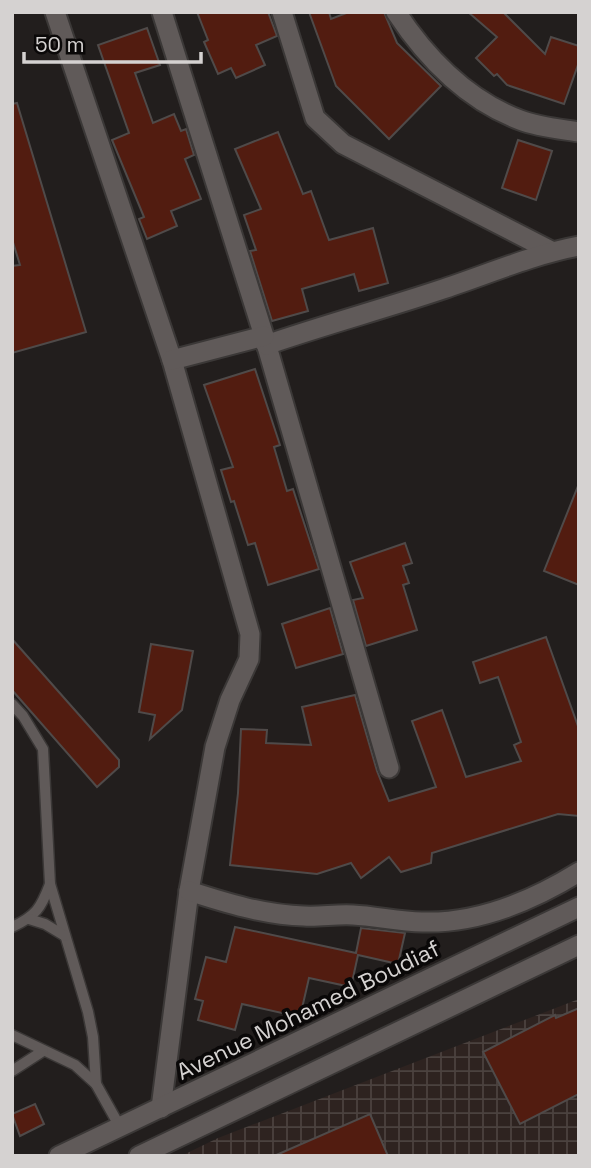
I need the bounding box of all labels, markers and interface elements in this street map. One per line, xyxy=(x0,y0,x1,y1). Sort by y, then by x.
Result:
scale bar xyxy=(24,21,201,65)
text: 50 m xyxy=(35,31,85,58)
street label: Avenue Mohamed Boudiaf xyxy=(171,933,445,1087)

